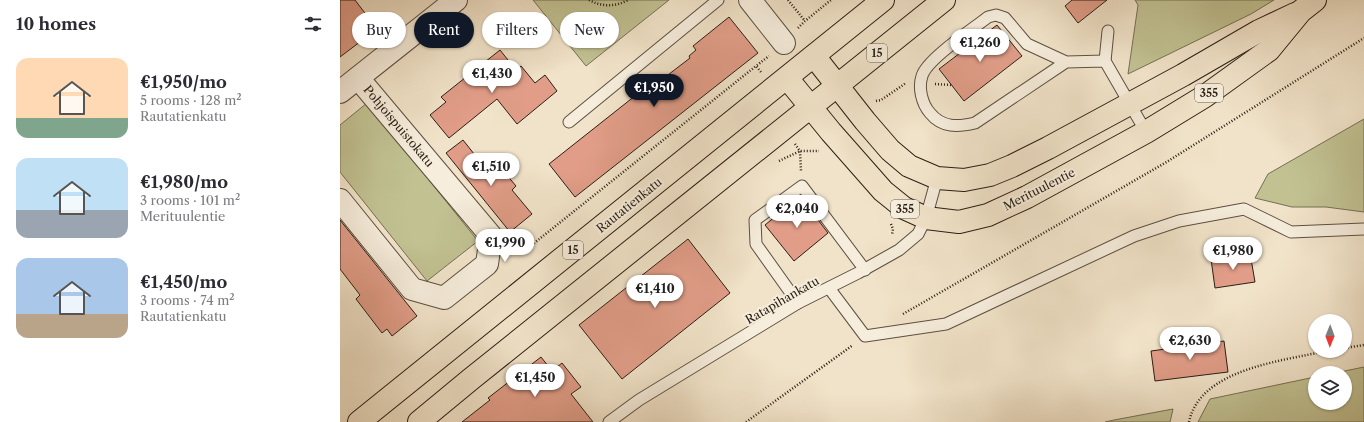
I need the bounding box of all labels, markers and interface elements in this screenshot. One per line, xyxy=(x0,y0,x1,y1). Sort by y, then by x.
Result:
chip: Buy xyxy=(352,12,406,48)
chip: Rent xyxy=(414,12,474,48)
chip: Filters xyxy=(482,12,552,48)
chip: New xyxy=(560,12,619,48)
icon: filters xyxy=(302,13,324,35)
text: 10 homes xyxy=(16,14,96,34)
pin: €1,260 xyxy=(947,29,1013,63)
text: €1,260 xyxy=(959,34,1001,50)
road number: 15 xyxy=(867,44,887,62)
pin: €1,430 xyxy=(459,60,525,94)
text: €1,430 xyxy=(471,65,513,81)
text: €1,950/mo xyxy=(140,72,227,92)
icon: home xyxy=(48,74,96,122)
pin: €1,950 xyxy=(621,74,687,108)
text: €1,950 xyxy=(634,79,674,95)
street label: Pohjoispuistokatu xyxy=(360,82,438,170)
road number: 355 xyxy=(1195,84,1223,102)
text: 5 rooms · 128 m² xyxy=(140,92,242,108)
text: Rautatienkatu xyxy=(140,108,227,124)
pin: €1,510 xyxy=(458,153,524,187)
text: €1,510 xyxy=(472,158,510,174)
street label: Merituulentie xyxy=(1001,164,1078,214)
text: €1,980/mo xyxy=(140,172,228,192)
icon: home xyxy=(48,174,96,222)
street label: Rautatienkatu xyxy=(593,174,665,236)
text: 3 rooms · 101 m² xyxy=(140,192,240,208)
pin: €2,040 xyxy=(764,195,830,229)
text: €2,040 xyxy=(775,200,819,216)
road number: 355 xyxy=(891,200,919,218)
text: Merituulentie xyxy=(140,208,225,224)
pin: €1,990 xyxy=(472,229,538,263)
text: €1,990 xyxy=(484,234,526,250)
pin: €1,980 xyxy=(1200,237,1266,271)
road number: 15 xyxy=(563,241,583,259)
text: €1,980 xyxy=(1212,242,1254,258)
text: €1,450/mo xyxy=(140,272,227,292)
street label: Ratapihankatu xyxy=(742,273,822,327)
icon: home xyxy=(48,274,96,322)
pin: €1,410 xyxy=(622,275,688,309)
text: €1,410 xyxy=(635,280,675,296)
text: 3 rooms · 74 m² xyxy=(140,292,235,308)
text: Rautatienkatu xyxy=(140,308,227,324)
north arrow xyxy=(1308,314,1352,358)
map controls xyxy=(1308,314,1352,410)
pin: €2,630 xyxy=(1157,327,1223,361)
text: €2,630 xyxy=(1169,332,1211,348)
pin: €1,450 xyxy=(502,364,568,398)
button: layers xyxy=(1308,366,1352,410)
text: €1,450 xyxy=(515,369,555,385)

